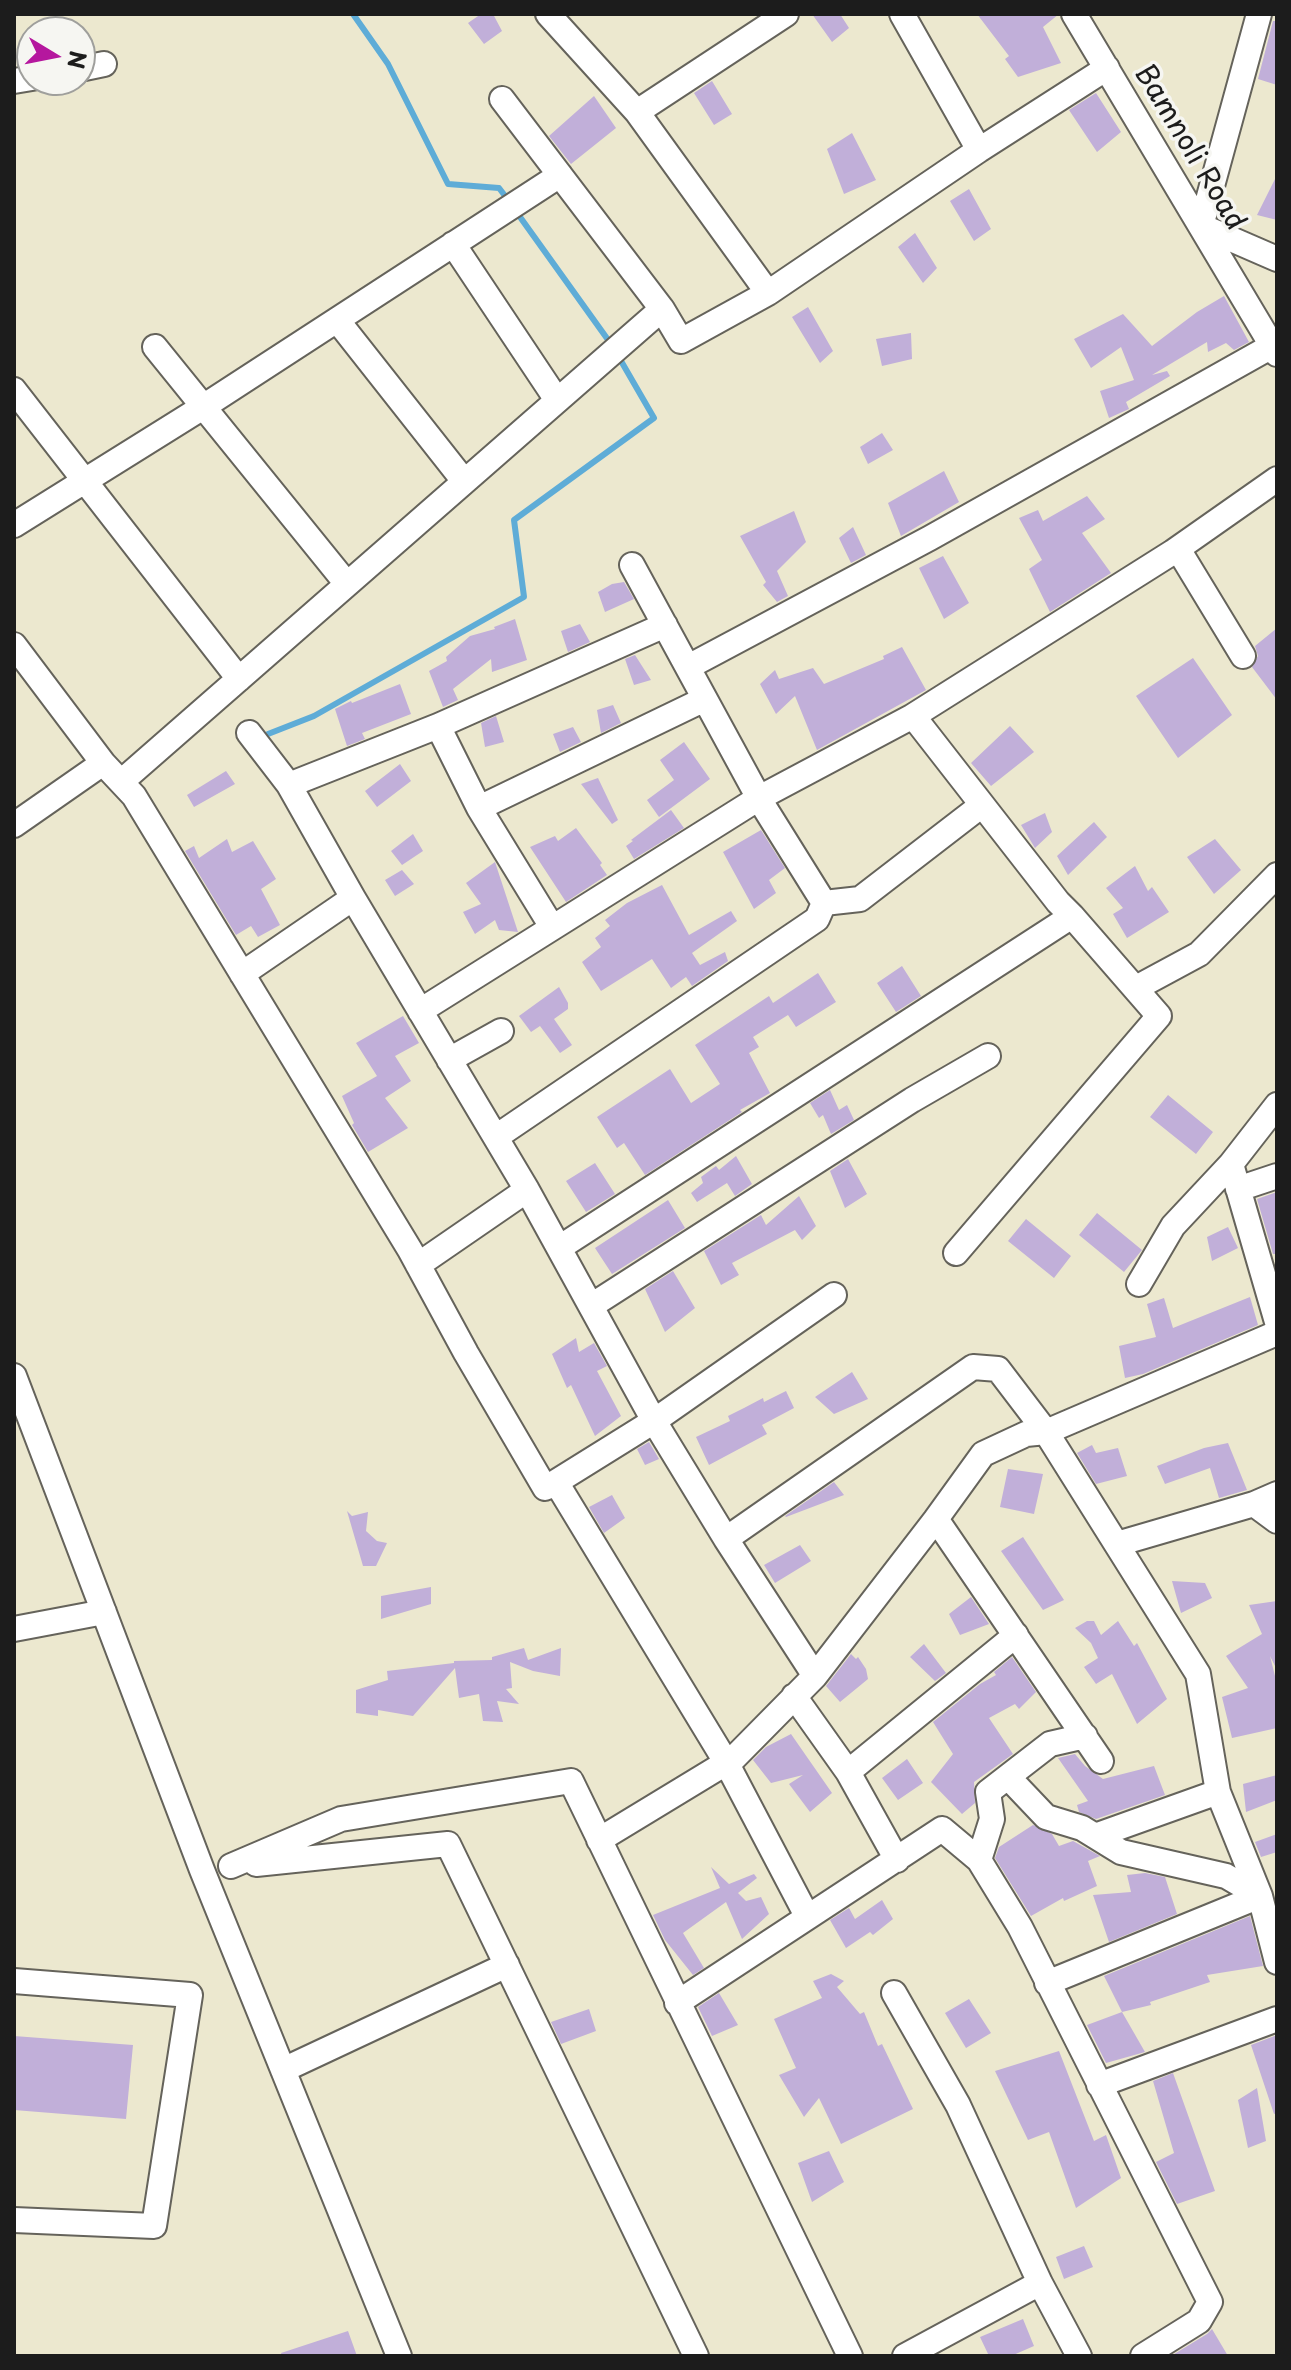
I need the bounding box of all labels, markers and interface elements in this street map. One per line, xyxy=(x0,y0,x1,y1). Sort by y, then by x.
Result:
north arrow xyxy=(16,16,96,96)
text: N xyxy=(60,48,96,71)
street label: Bamnoli Road xyxy=(1126,59,1252,237)

